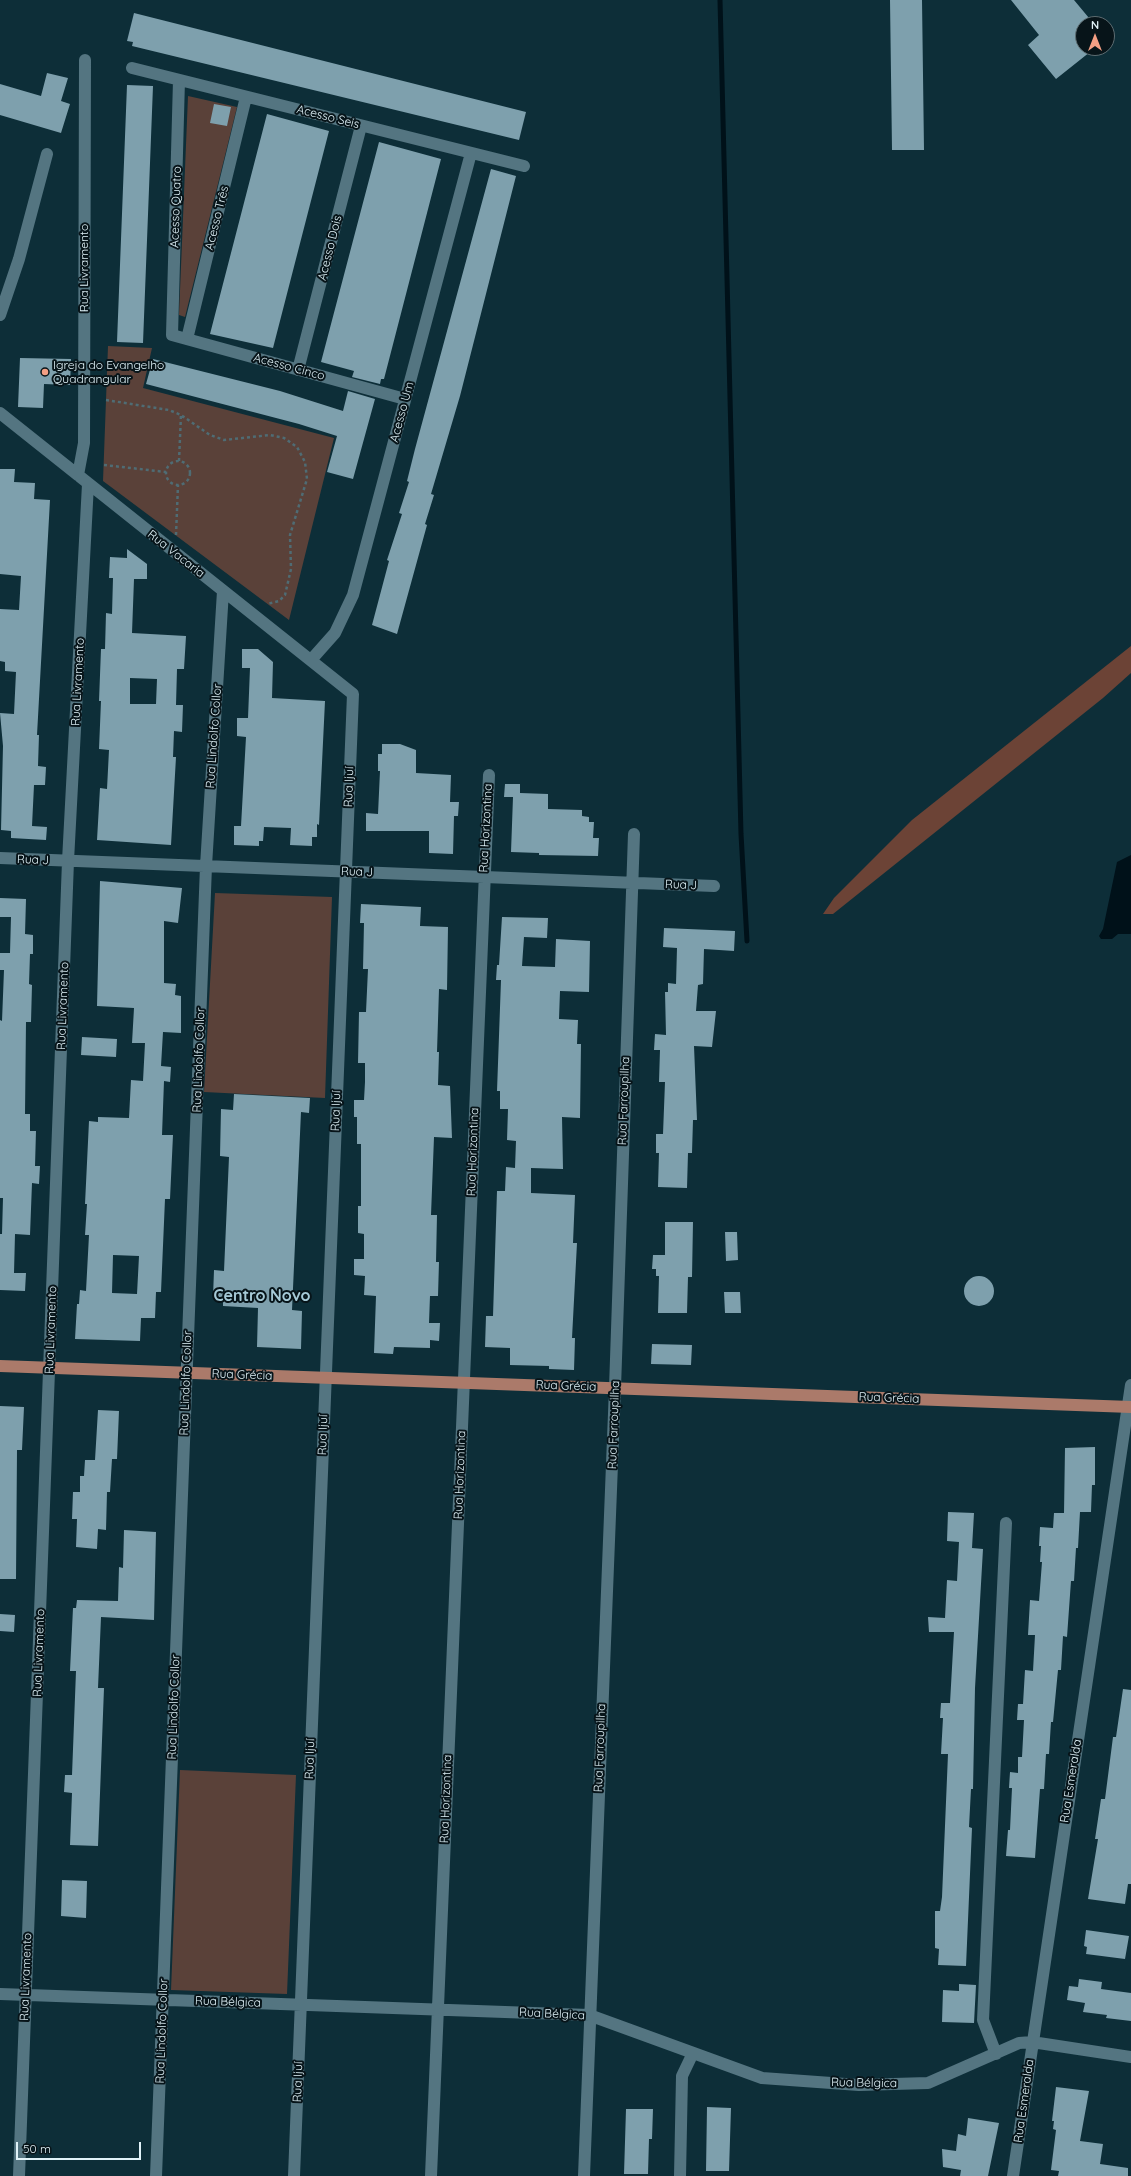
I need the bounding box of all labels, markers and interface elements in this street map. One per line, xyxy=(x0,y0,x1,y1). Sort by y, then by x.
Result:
north arrow xyxy=(1075,16,1115,56)
text: N xyxy=(1091,18,1099,32)
street label: Acesso Seis xyxy=(295,102,361,132)
street label: Acesso Quatro xyxy=(167,166,185,248)
street label: Acesso Três xyxy=(202,184,232,252)
street label: Acesso Dois xyxy=(315,214,345,282)
street label: Rua Livramento xyxy=(77,224,91,312)
street label: Acesso Cinco xyxy=(252,351,326,383)
place label: Igreja do Evangelho Quadrangular xyxy=(53,358,164,386)
marker: Igreja do Evangelho Quadrangular xyxy=(40,367,50,377)
street label: Acesso Um xyxy=(387,380,417,444)
street label: Rua Vacaria xyxy=(145,527,207,581)
street label: Rua Livramento xyxy=(69,638,87,726)
street label: Rua Lindolfo Collor xyxy=(203,683,225,789)
street label: Rua Ijuí xyxy=(341,766,357,808)
street label: Rua Horizontina xyxy=(476,783,496,873)
street label: Rua J xyxy=(17,852,49,868)
street label: Rua J xyxy=(341,864,373,880)
street label: Rua J xyxy=(665,877,697,893)
street label: Rua Livramento xyxy=(54,962,72,1050)
street label: Rua Lindolfo Collor xyxy=(190,1007,208,1113)
street label: Rua Farroupilha xyxy=(615,1056,633,1146)
street label: Rua Ijuí xyxy=(328,1090,344,1132)
street label: Rua Horizontina xyxy=(464,1107,482,1197)
street label: Rua Livramento xyxy=(42,1286,60,1374)
district label: Centro Novo xyxy=(213,1286,311,1306)
street label: Rua Lindolfo Collor xyxy=(177,1330,195,1436)
street label: Rua Grécia xyxy=(211,1367,273,1383)
street label: Rua Grécia xyxy=(535,1378,597,1394)
street label: Rua Farroupilha xyxy=(605,1380,623,1470)
street label: Rua Grécia xyxy=(858,1390,920,1406)
street label: Rua Ijuí xyxy=(315,1414,331,1456)
street label: Rua Horizontina xyxy=(451,1430,469,1520)
street label: Rua Livramento xyxy=(30,1609,48,1697)
street label: Rua Lindolfo Collor xyxy=(165,1654,183,1760)
street label: Rua Farroupilha xyxy=(591,1703,609,1793)
street label: Rua Ijuí xyxy=(302,1738,318,1780)
street label: Rua Esmeralda xyxy=(1057,1738,1085,1824)
street label: Rua Horizontina xyxy=(437,1754,455,1844)
street label: Rua Livramento xyxy=(17,1933,35,2021)
street label: Rua Lindolfo Collor xyxy=(153,1978,171,2084)
street label: Rua Bélgica xyxy=(195,1994,261,2010)
street label: Rua Bélgica xyxy=(519,2005,585,2023)
street label: Rua Esmeralda xyxy=(1011,2058,1037,2144)
street label: Rua Ijuí xyxy=(290,2061,306,2103)
street label: Rua Bélgica xyxy=(831,2075,897,2091)
scale bar xyxy=(18,2134,143,2160)
text: 50 m xyxy=(23,2141,51,2156)

